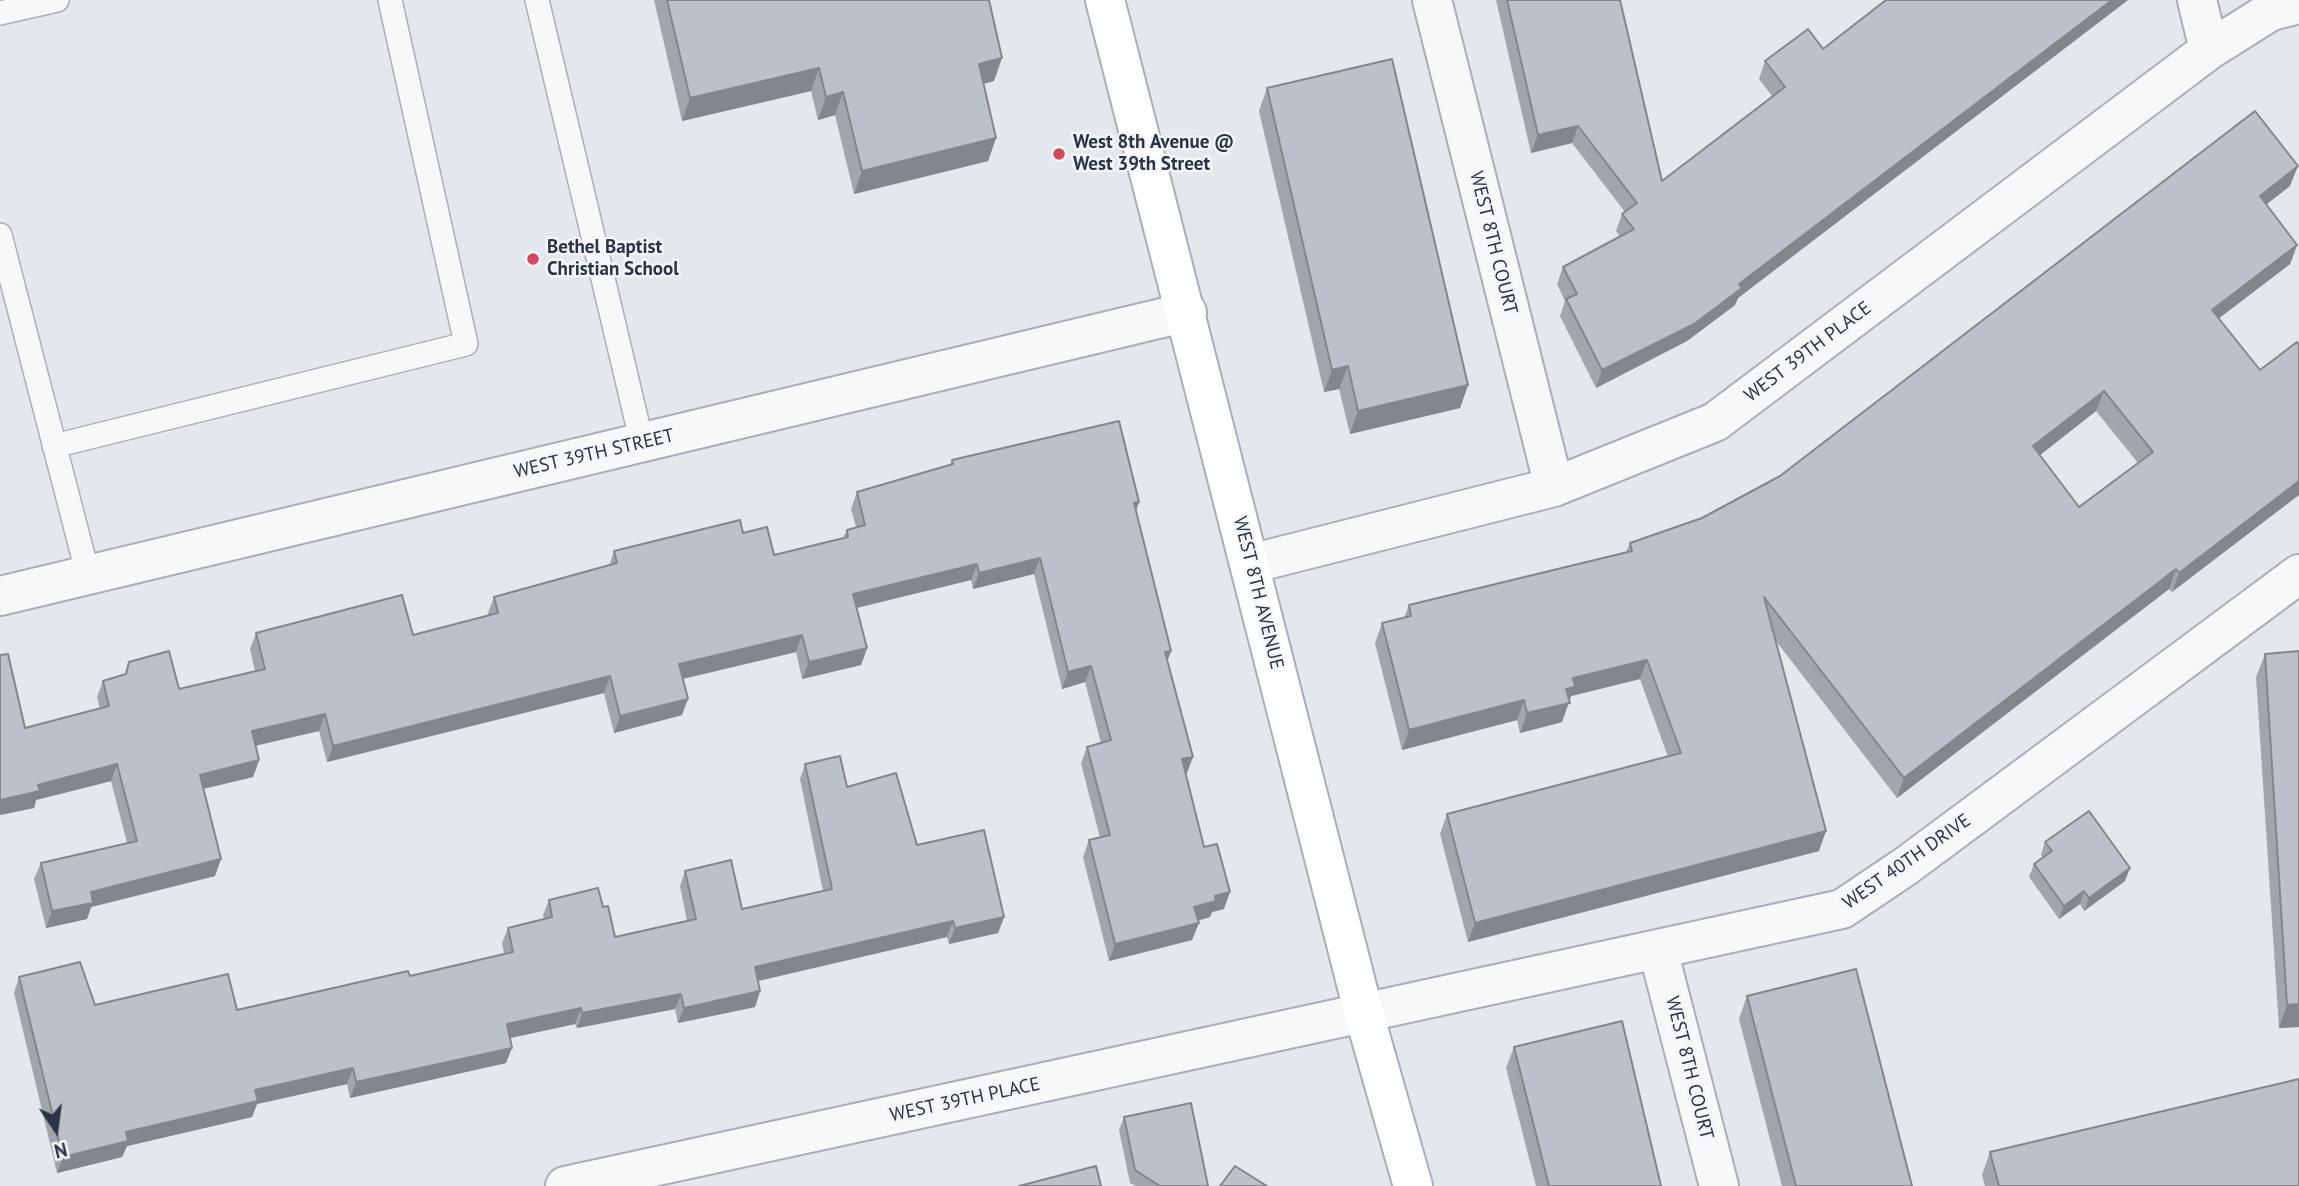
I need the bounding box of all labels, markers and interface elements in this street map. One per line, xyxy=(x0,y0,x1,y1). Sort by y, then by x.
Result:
place label: West 8th Avenue @ West 39th Street xyxy=(1073,132,1234,176)
marker: West 8th Avenue @ West 39th Street xyxy=(1051,146,1067,162)
street label: WEST 8TH COURT xyxy=(1464,169,1522,317)
place label: Bethel Baptist Christian School xyxy=(547,237,679,281)
marker: Bethel Baptist Christian School xyxy=(525,251,541,267)
street label: WEST 39TH PLACE xyxy=(1740,297,1876,407)
street label: WEST 39TH STREET xyxy=(512,424,676,484)
street label: WEST 8TH AVENUE xyxy=(1228,514,1288,672)
street label: WEST 40TH DRIVE xyxy=(1839,809,1975,915)
street label: WEST 8TH COURT xyxy=(1660,994,1718,1142)
street label: WEST 39TH PLACE xyxy=(888,1073,1042,1127)
north arrow xyxy=(21,1095,91,1165)
text: N xyxy=(52,1137,70,1164)

